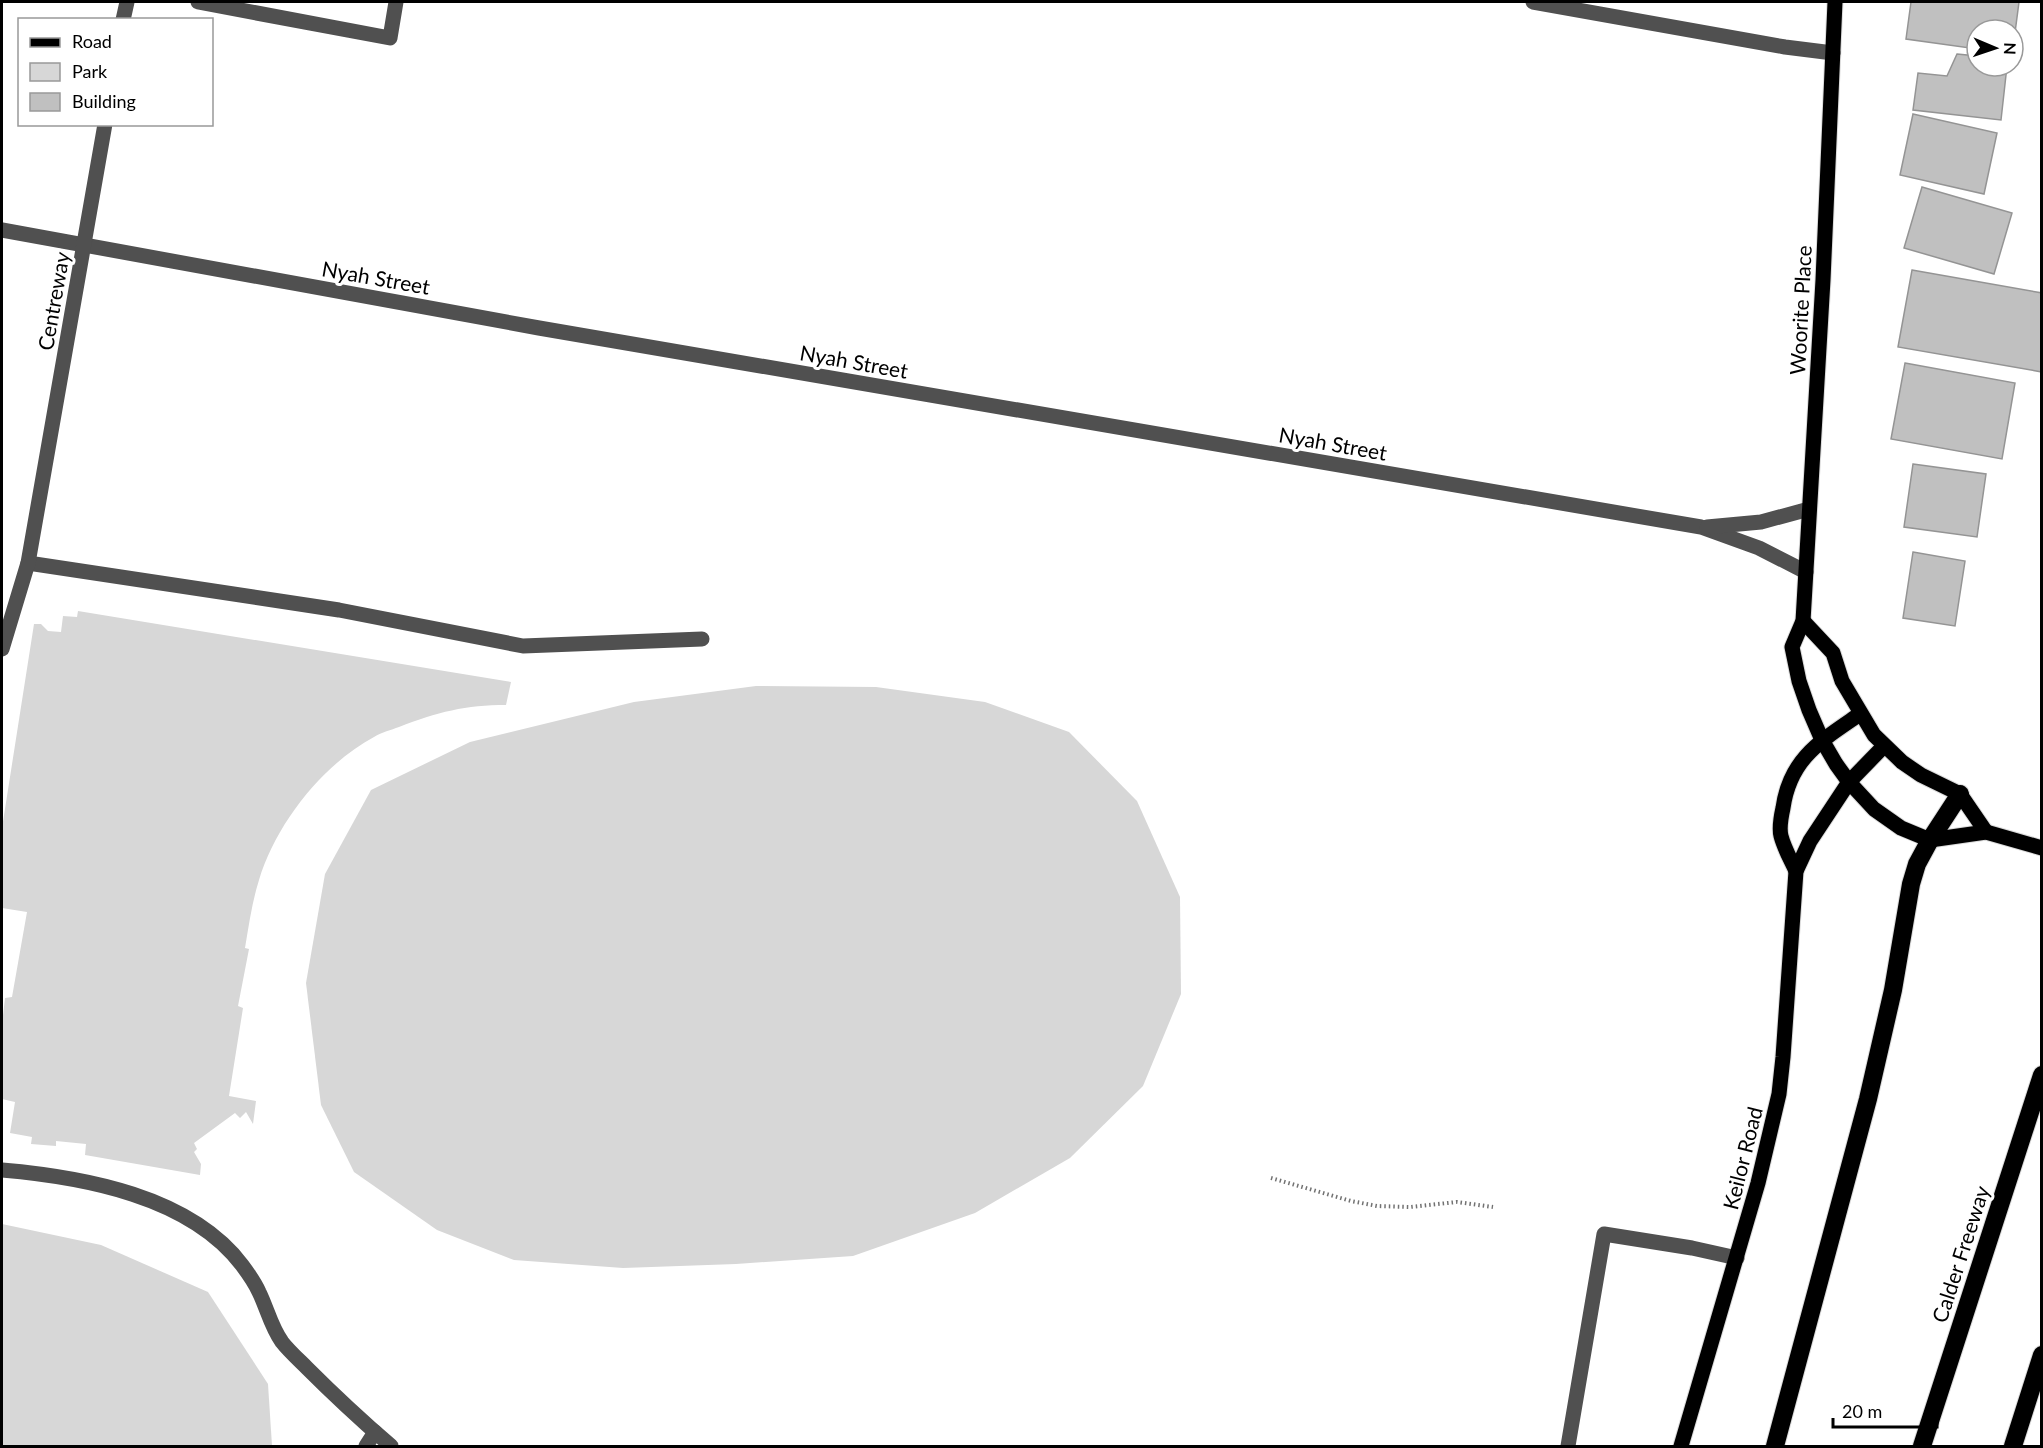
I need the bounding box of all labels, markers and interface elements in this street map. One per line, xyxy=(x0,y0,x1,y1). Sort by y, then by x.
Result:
legend xyxy=(18,18,213,126)
north arrow xyxy=(1965,18,2025,78)
text: Road xyxy=(72,30,112,52)
text: N xyxy=(2001,42,2020,55)
text: Park xyxy=(72,60,108,82)
text: Building xyxy=(72,90,136,112)
street label: Woorite Place xyxy=(1784,244,1816,376)
street label: Centreway xyxy=(32,250,74,352)
street label: Nyah Street xyxy=(320,255,432,299)
street label: Nyah Street xyxy=(798,339,910,383)
street label: Nyah Street xyxy=(1277,421,1389,465)
street label: Keilor Road xyxy=(1717,1104,1767,1212)
street label: Calder Freeway xyxy=(1926,1182,1994,1326)
scale bar xyxy=(1833,1391,1936,1429)
text: 20 m xyxy=(1842,1400,1882,1422)

